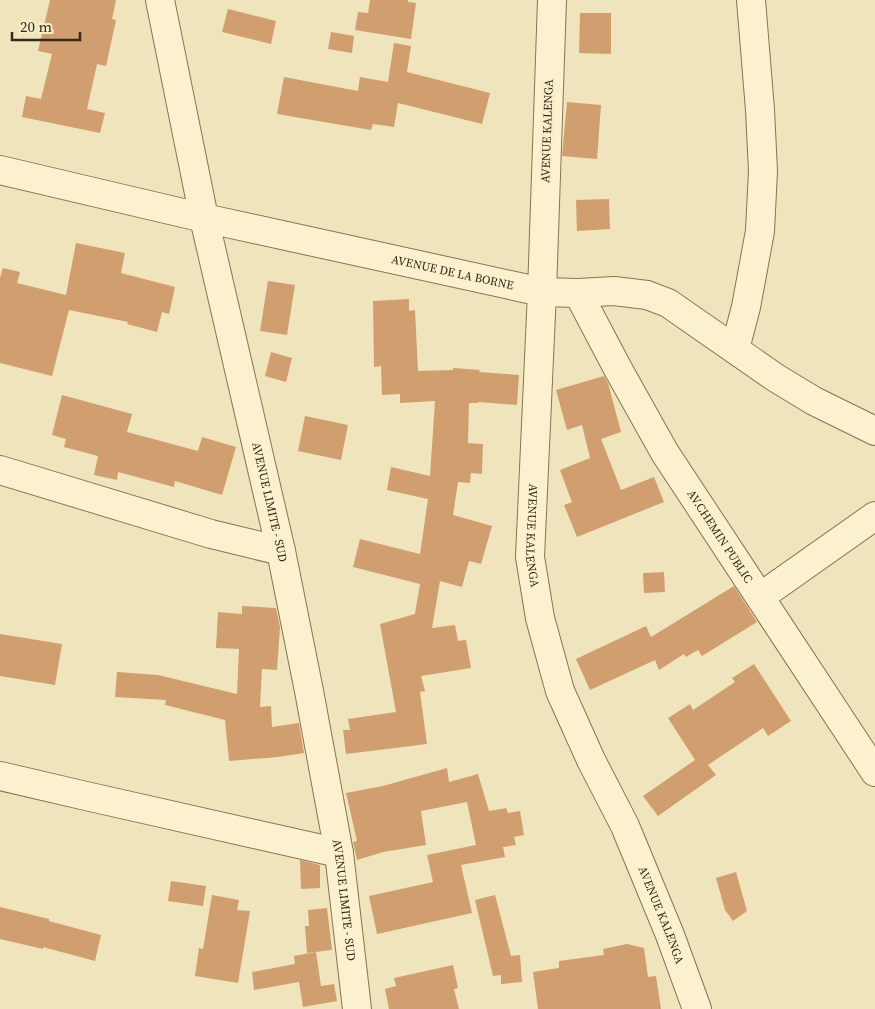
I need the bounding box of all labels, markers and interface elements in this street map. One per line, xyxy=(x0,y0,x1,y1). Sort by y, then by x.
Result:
scale bar xyxy=(12,10,80,42)
text: 20 m xyxy=(20,16,52,37)
street label: AVENUE KALENGA xyxy=(537,79,557,183)
street label: AVENUE DE LA BORNE xyxy=(390,251,515,294)
street label: AVENUE LIMITE - SUD xyxy=(248,441,291,563)
street label: AVENUE KALENGA xyxy=(522,483,543,588)
street label: AV.CHEMIN PUBLIC xyxy=(683,487,757,586)
street label: AVENUE LIMITE - SUD xyxy=(329,838,359,962)
street label: AVENUE KALENGA xyxy=(634,864,688,966)

